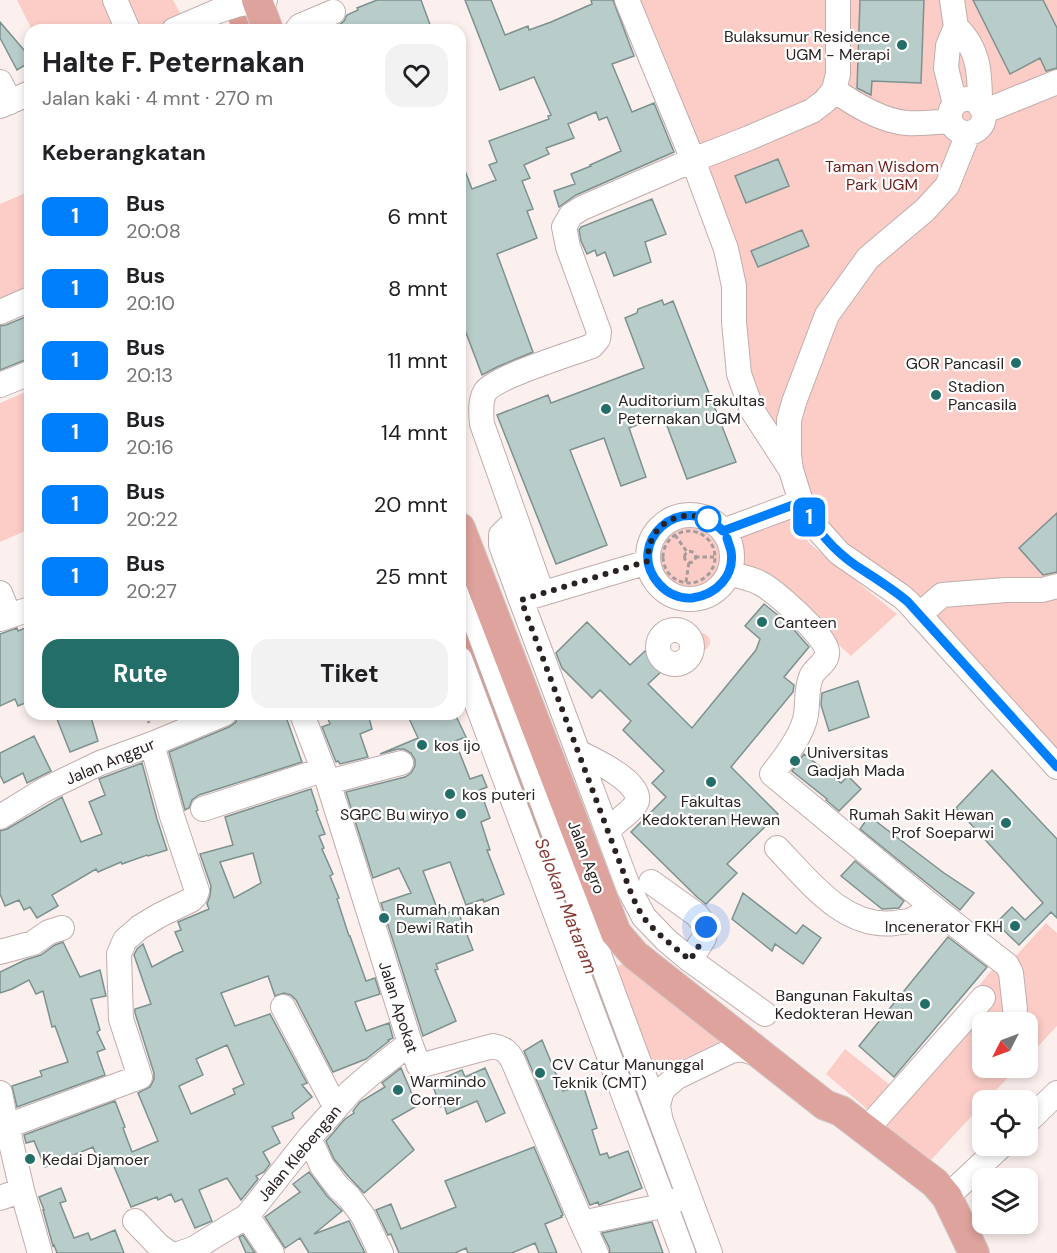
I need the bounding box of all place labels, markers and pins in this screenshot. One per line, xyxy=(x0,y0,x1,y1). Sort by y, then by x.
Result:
place label: Bulaksumur Residence UGM - Merapi xyxy=(724,26,890,65)
marker: Bulaksumur Residence UGM - Merapi xyxy=(895,38,909,52)
place label: GOR Pancasil xyxy=(906,353,1004,374)
marker: GOR Pancasil xyxy=(1009,356,1023,370)
place label: Stadion Pancasila xyxy=(948,376,1017,415)
marker: Stadion Pancasila xyxy=(929,388,943,402)
place label: Auditorium Fakultas Peternakan UGM xyxy=(618,390,765,429)
marker: Auditorium Fakultas Peternakan UGM xyxy=(599,402,613,416)
unlabelled marker xyxy=(695,506,721,532)
place label: Canteen xyxy=(774,612,837,633)
marker: Canteen xyxy=(755,615,769,629)
place label: kos ijo xyxy=(434,735,480,756)
marker: kos ijo xyxy=(415,738,429,752)
place label: Universitas Gadjah Mada xyxy=(807,742,905,781)
marker: Universitas Gadjah Mada xyxy=(788,754,802,768)
marker: Fakultas Kedokteran Hewan xyxy=(704,775,718,789)
place label: kos puteri xyxy=(462,784,535,805)
marker: kos puteri xyxy=(443,787,457,801)
place label: Fakultas Kedokteran Hewan xyxy=(642,791,780,830)
place label: SGPC Bu wiryo xyxy=(340,804,449,825)
place label: Rumah Sakit Hewan Prof Soeparwi xyxy=(849,804,994,843)
marker: SGPC Bu wiryo xyxy=(454,807,468,821)
marker: Rumah Sakit Hewan Prof Soeparwi xyxy=(999,816,1013,830)
place label: Rumah makan Dewi Ratih xyxy=(396,899,500,938)
marker: Rumah makan Dewi Ratih xyxy=(377,911,391,925)
place label: Incenerator FKH xyxy=(885,916,1003,937)
marker: Incenerator FKH xyxy=(1008,919,1022,933)
place label: Bangunan Fakultas Kedokteran Hewan xyxy=(775,985,913,1024)
marker: Bangunan Fakultas Kedokteran Hewan xyxy=(918,997,932,1011)
place label: CV Catur Manunggal Teknik (CMT) xyxy=(552,1054,704,1093)
marker: CV Catur Manunggal Teknik (CMT) xyxy=(533,1066,547,1080)
place label: Warmindo Corner xyxy=(410,1071,486,1110)
marker: Warmindo Corner xyxy=(391,1083,405,1097)
place label: Kedai Djamoer xyxy=(42,1149,149,1170)
marker: Kedai Djamoer xyxy=(23,1152,37,1166)

